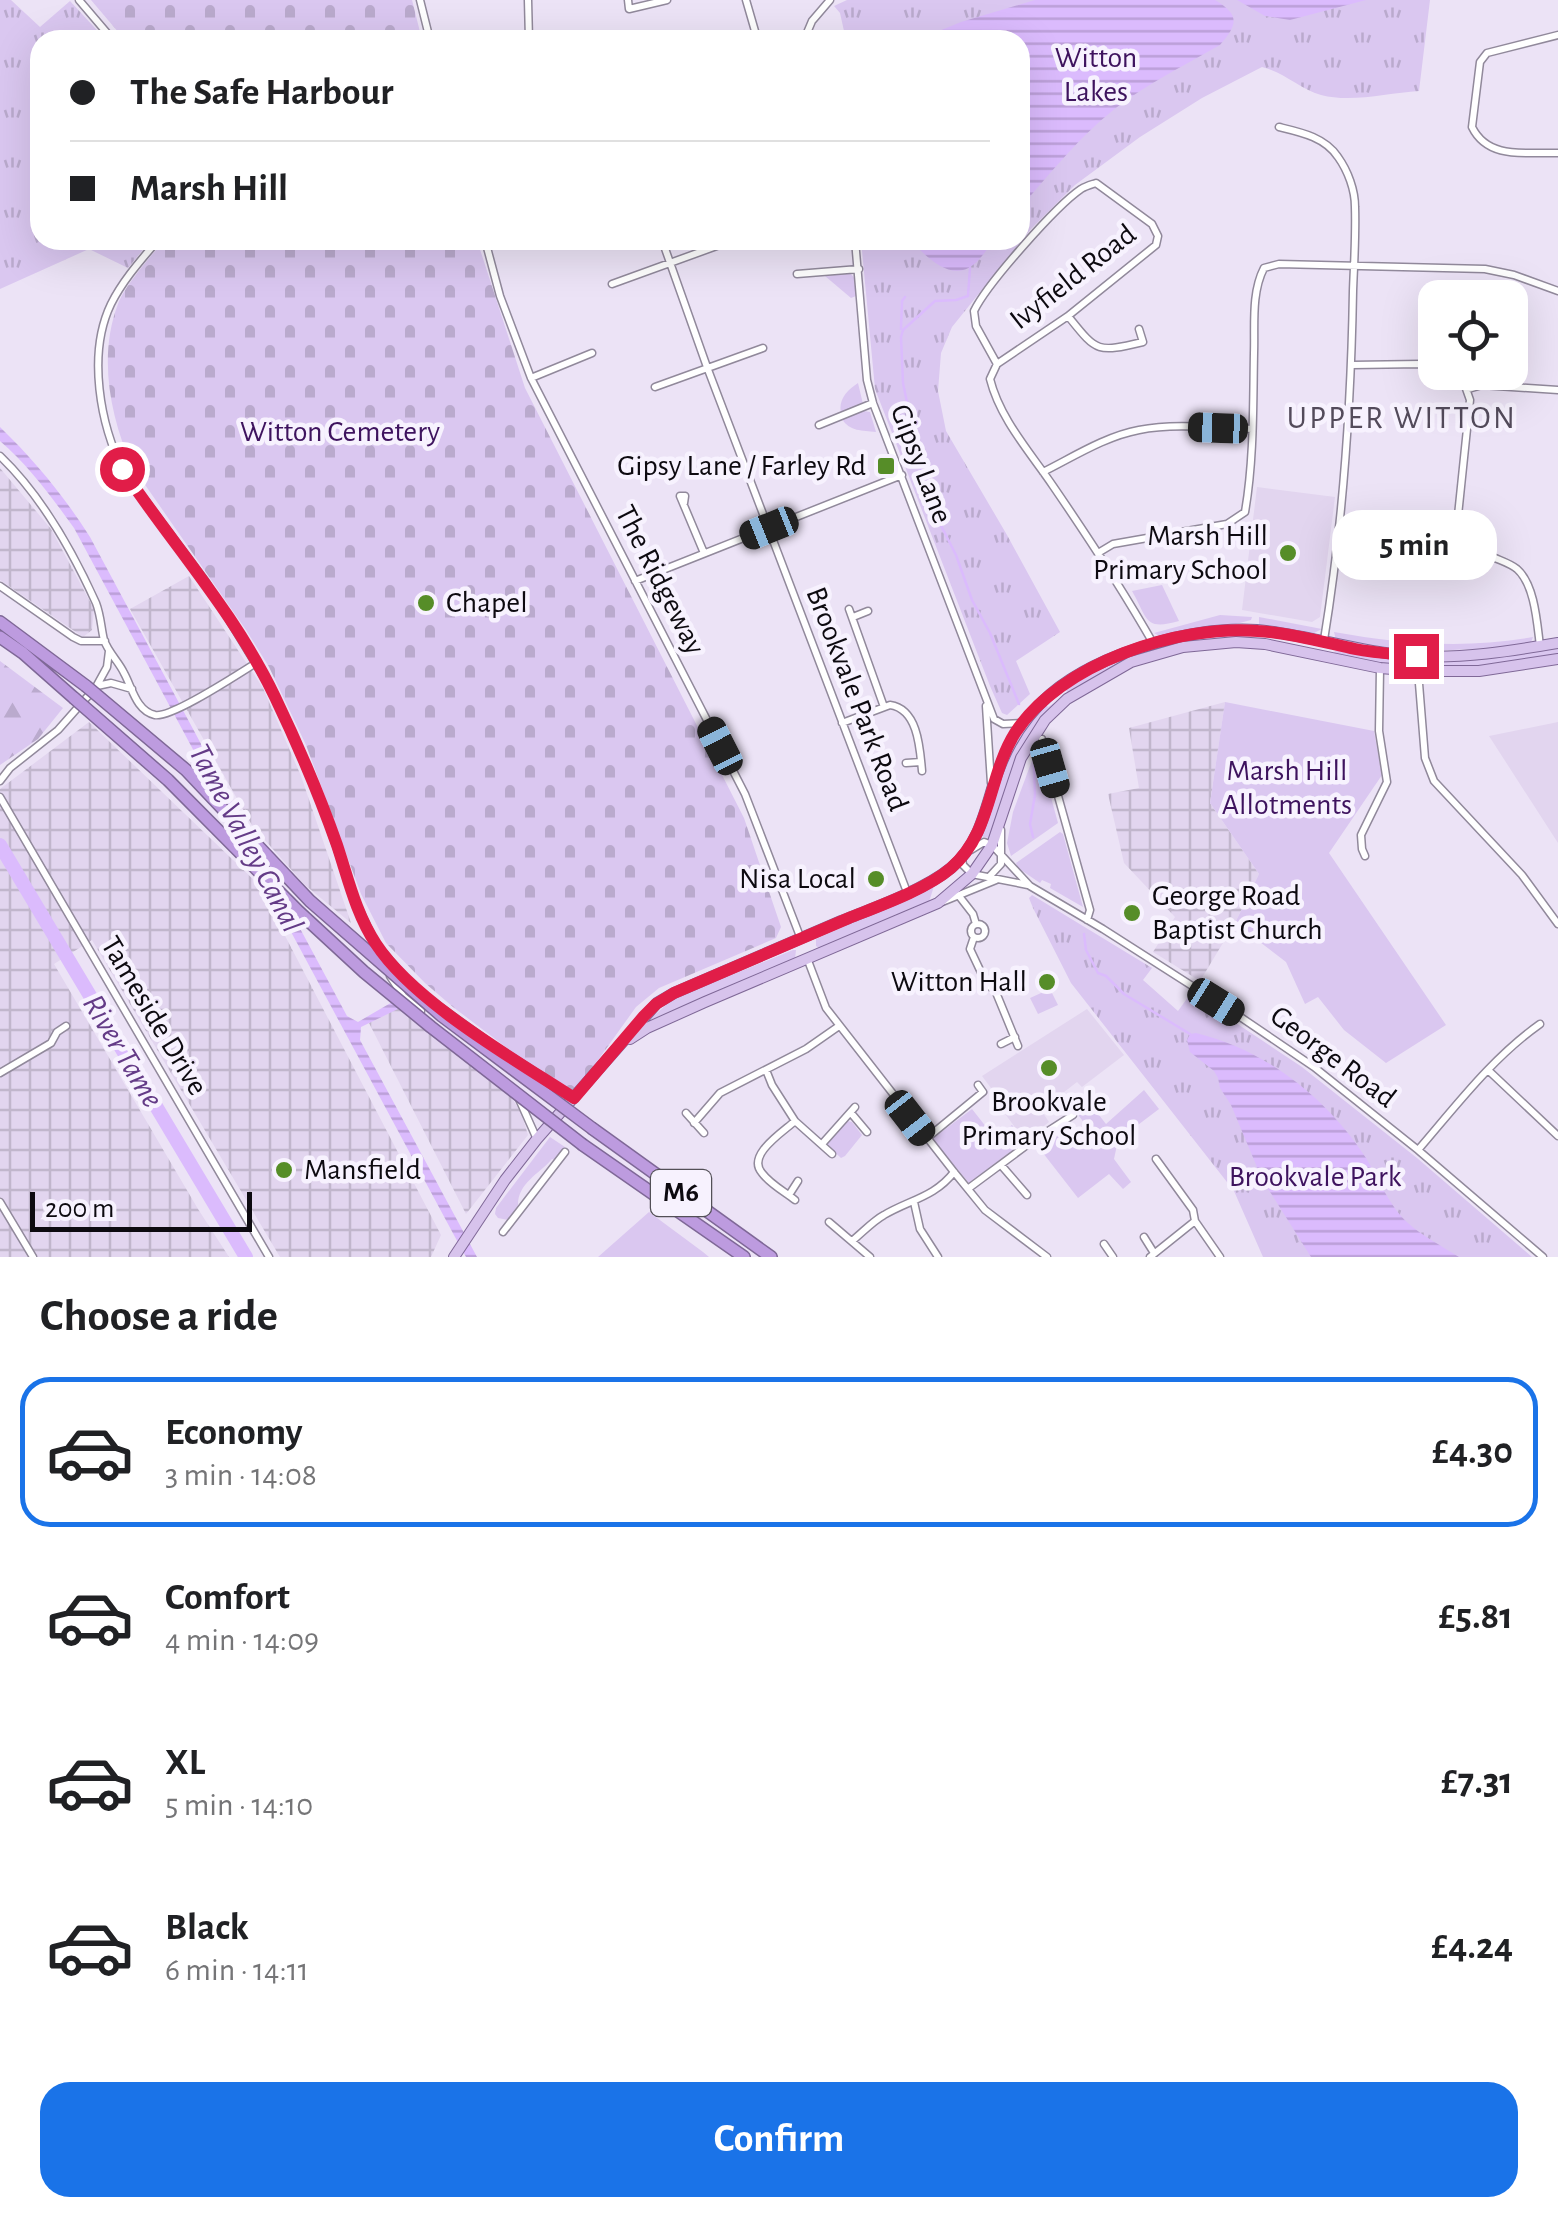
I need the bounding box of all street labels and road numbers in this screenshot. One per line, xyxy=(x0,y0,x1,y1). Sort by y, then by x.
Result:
street label: Ivyfield Road xyxy=(1004,219,1142,335)
street label: Gipsy Lane xyxy=(885,400,957,528)
street label: The Ridgeway xyxy=(610,501,710,659)
street label: Brookvale Park Road xyxy=(800,583,914,815)
street label: Tameside Drive xyxy=(95,931,213,1101)
street label: George Road xyxy=(1265,1000,1401,1114)
road number: M6 xyxy=(651,1170,711,1216)

